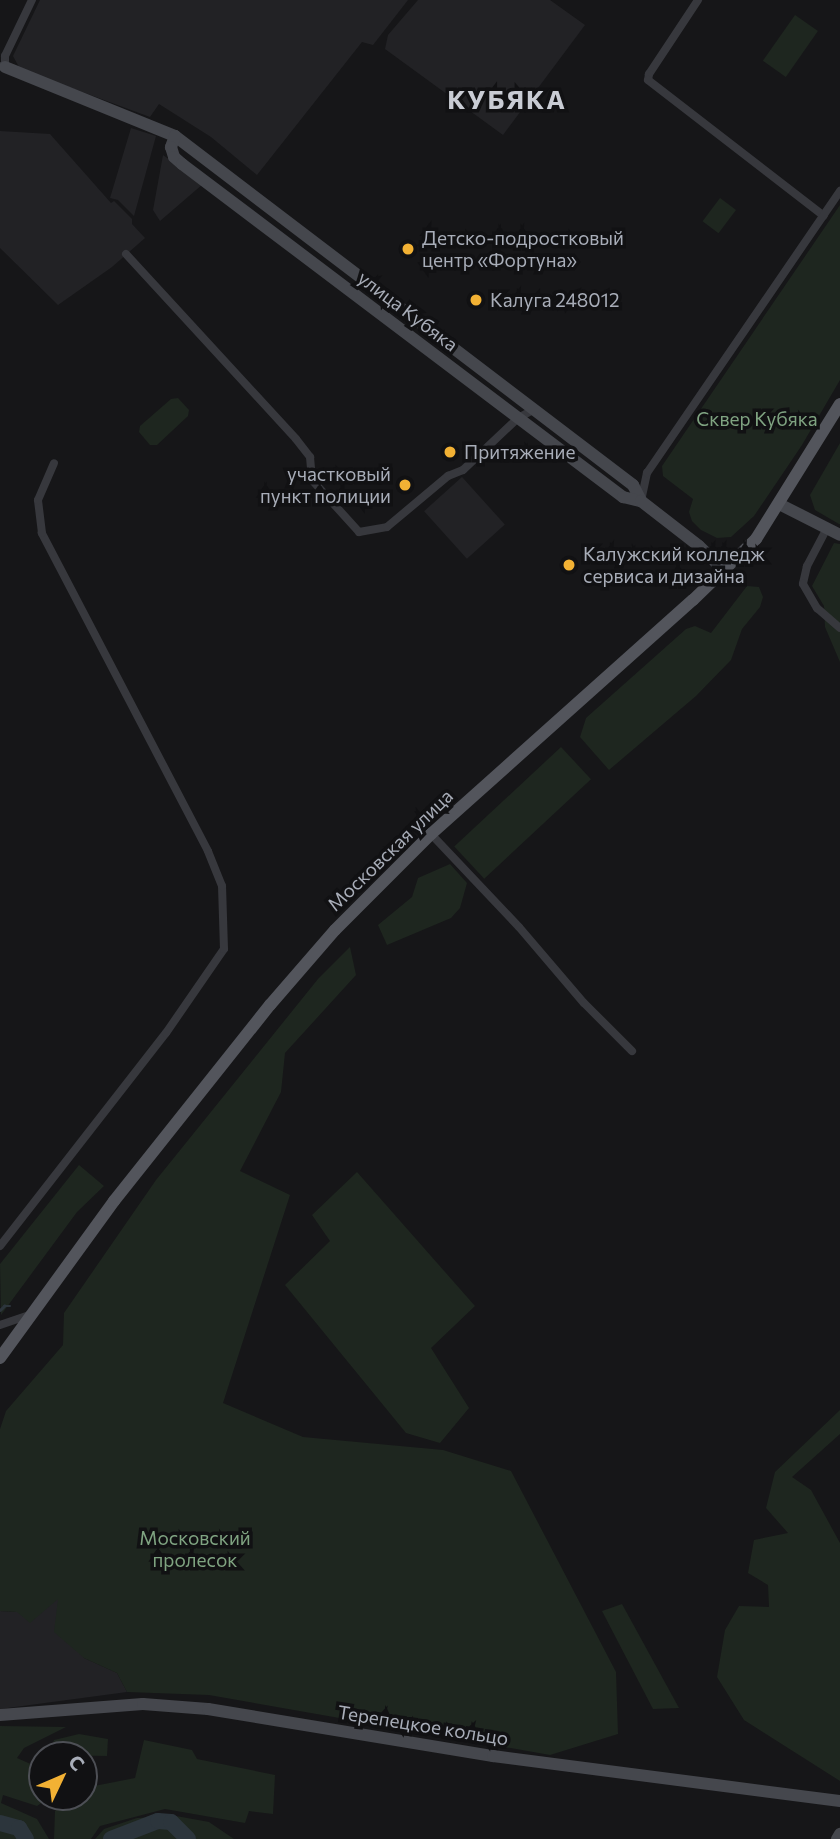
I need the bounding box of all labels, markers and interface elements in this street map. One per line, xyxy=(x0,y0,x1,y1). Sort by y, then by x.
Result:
district label: КУБЯКА xyxy=(448,83,566,115)
place label: Детско-подростковый центр «Фортуна» xyxy=(422,227,624,271)
marker: Детско-подростковый центр «Фортуна» xyxy=(400,241,416,257)
street label: улица Кубяка xyxy=(354,266,462,356)
place label: Калуга 248012 xyxy=(490,289,619,311)
marker: Калуга 248012 xyxy=(468,292,484,308)
park label: Сквер Кубяка xyxy=(696,408,818,430)
place label: Притяжение xyxy=(464,441,576,463)
marker: Притяжение xyxy=(442,444,458,460)
place label: участковый пункт полиции xyxy=(260,463,391,507)
marker: участковый пункт полиции xyxy=(397,477,413,493)
place label: Калужский колледж сервиса и дизайна xyxy=(583,543,765,587)
marker: Калужский колледж сервиса и дизайна xyxy=(561,557,577,573)
street label: Московская улица xyxy=(323,784,457,916)
park label: Московский пролесок xyxy=(139,1527,251,1571)
street label: Терепецкое кольцо xyxy=(336,1700,510,1750)
north arrow xyxy=(28,1741,98,1811)
text: С xyxy=(64,1750,90,1775)

